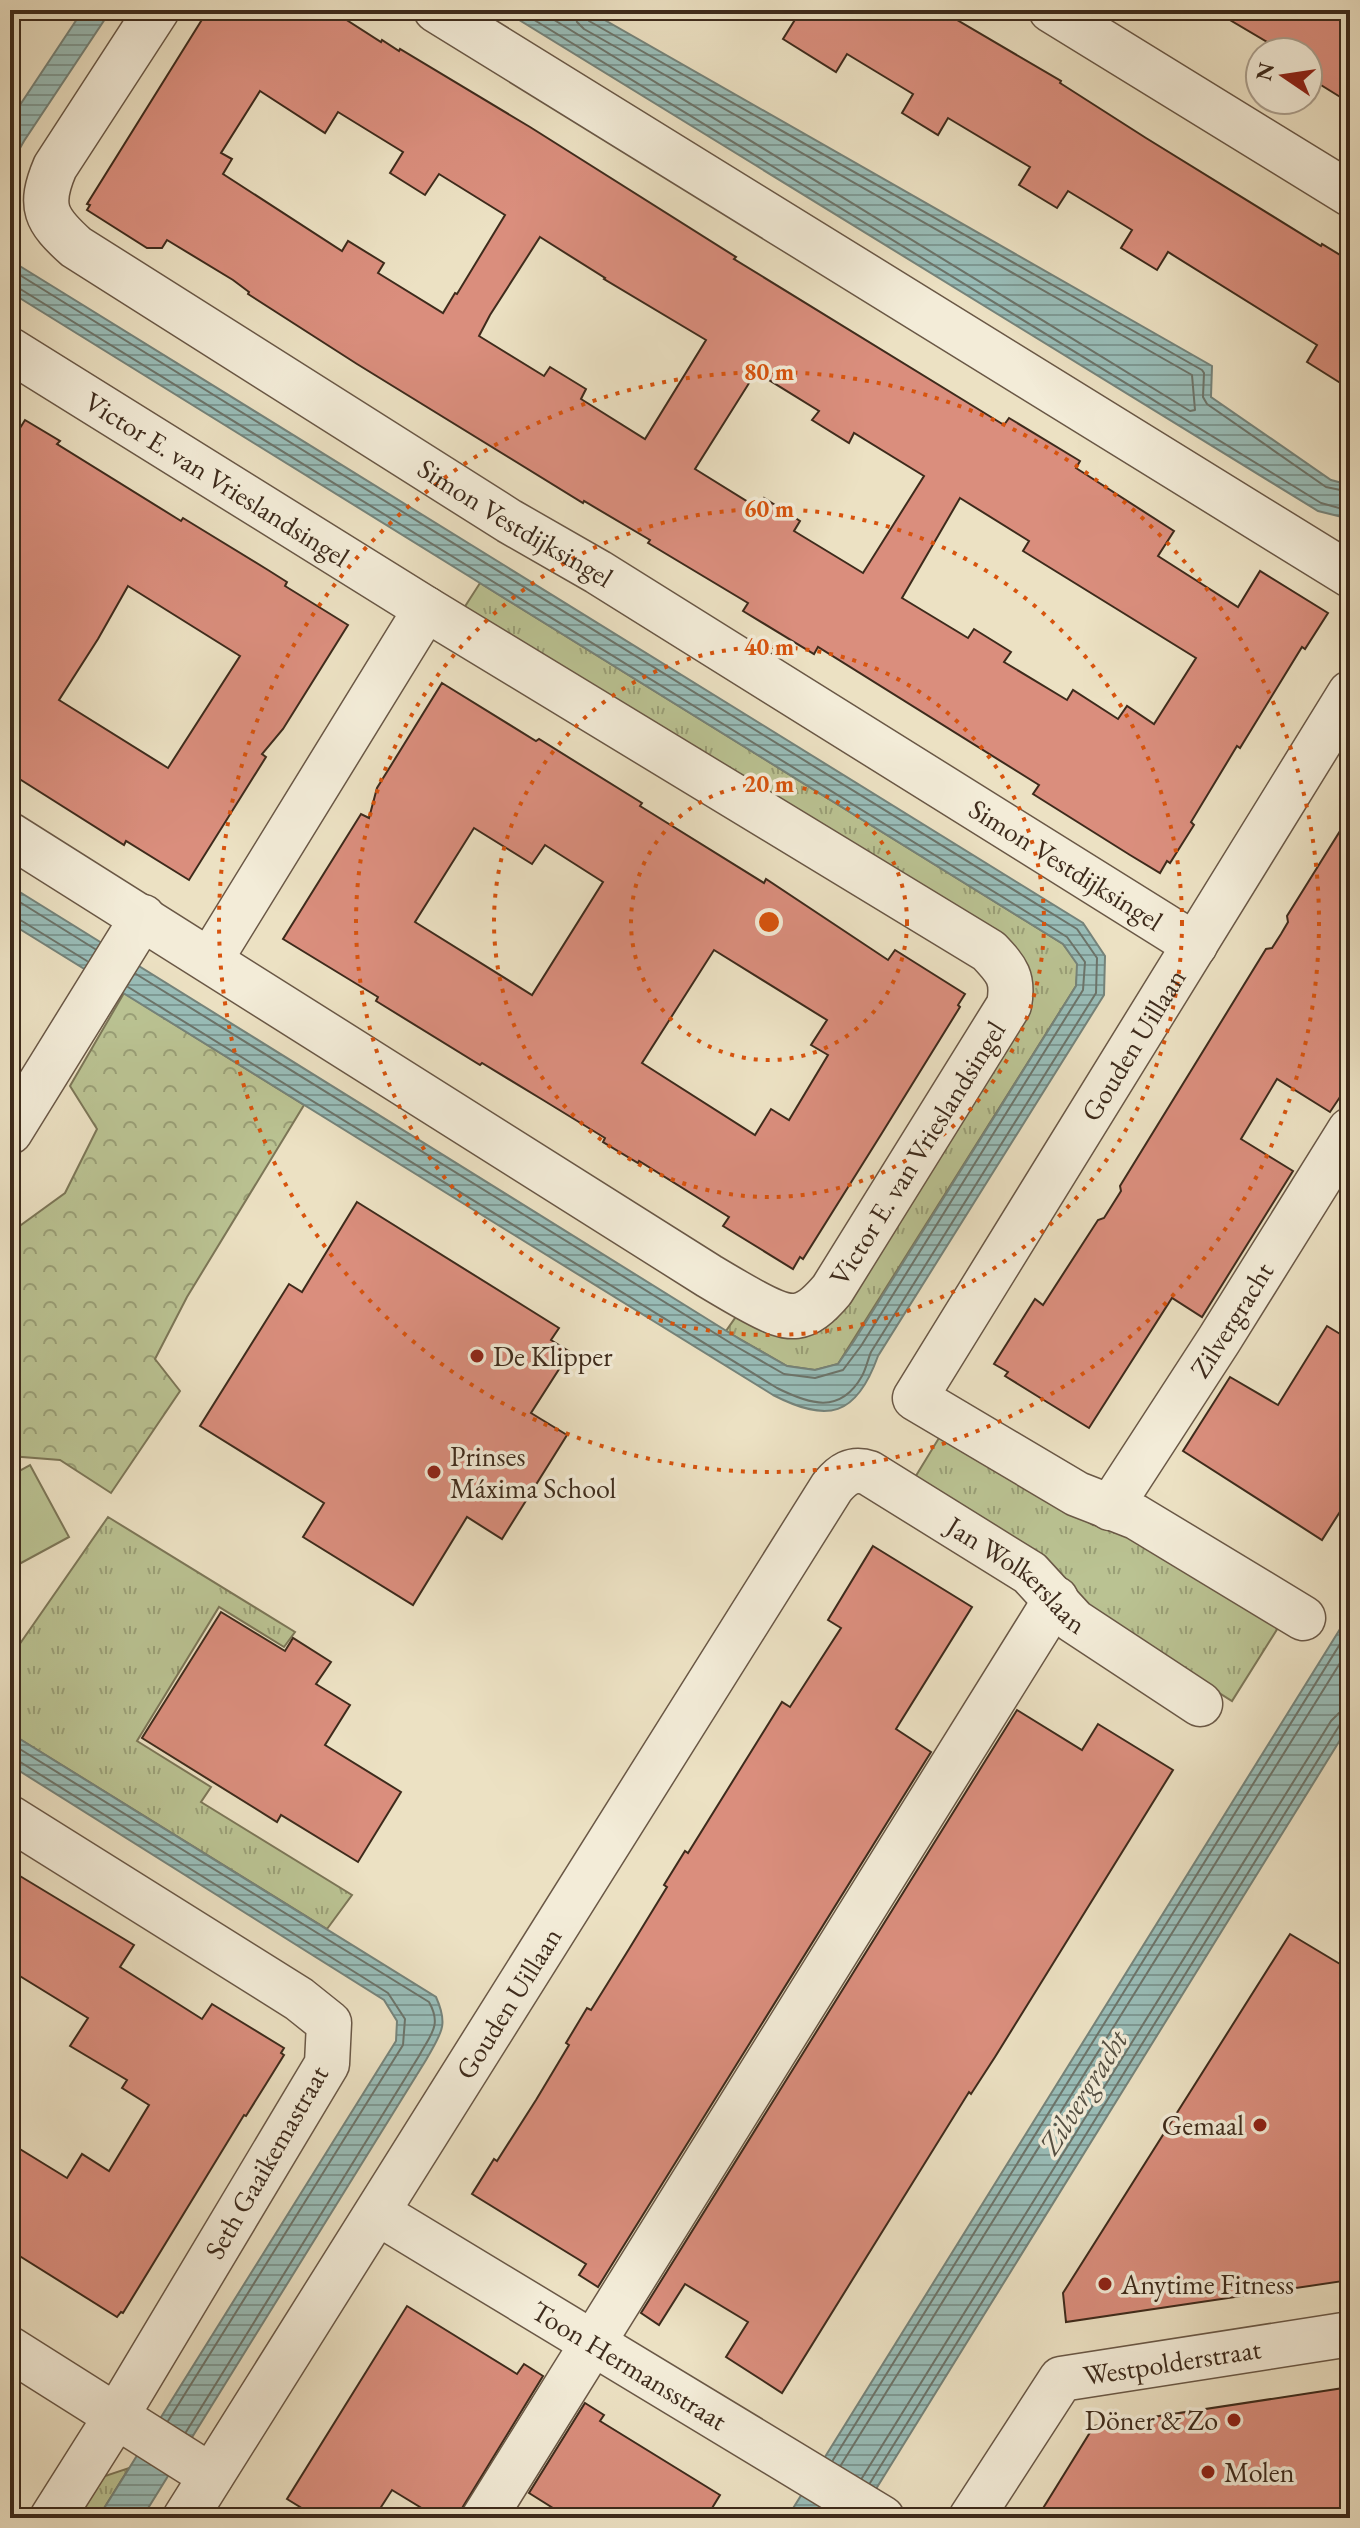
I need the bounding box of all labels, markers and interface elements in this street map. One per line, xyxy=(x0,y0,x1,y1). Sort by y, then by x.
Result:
north arrow xyxy=(1244,36,1324,116)
text: N xyxy=(1249,59,1281,84)
text: 80 m xyxy=(744,356,794,387)
street label: Victor E. van Vrieslandsingel xyxy=(78,383,357,575)
street label: Simon Vestdijksingel xyxy=(411,450,620,595)
text: 60 m xyxy=(744,493,794,524)
text: 40 m xyxy=(744,631,794,662)
text: 20 m xyxy=(744,768,794,799)
street label: Simon Vestdijksingel xyxy=(962,790,1170,939)
centre of rings xyxy=(755,908,783,936)
street label: Gouden Uillaan xyxy=(1072,962,1194,1128)
street label: Victor E. van Vrieslandsingel xyxy=(821,1014,1013,1292)
street label: Zilvergracht xyxy=(1182,1255,1281,1384)
place label: De Klipper xyxy=(493,1338,613,1374)
marker: De Klipper xyxy=(468,1347,486,1365)
place label: Prinses Máxima School xyxy=(450,1438,616,1506)
marker: Prinses Máxima School xyxy=(425,1463,443,1481)
street label: Jan Wolkerslaan xyxy=(938,1507,1093,1642)
street label: Gouden Uillaan xyxy=(447,1920,569,2086)
water label: Zilvergracht xyxy=(1029,2022,1137,2162)
street label: Seth Gaaikemastraat xyxy=(196,2059,336,2265)
place label: Gemaal xyxy=(1162,2107,1244,2143)
marker: Gemaal xyxy=(1251,2116,1269,2134)
place label: Anytime Fitness xyxy=(1120,2266,1294,2302)
marker: Anytime Fitness xyxy=(1096,2275,1114,2293)
street label: Toon Hermansstraat xyxy=(525,2292,734,2438)
street label: Westpolderstraat xyxy=(1081,2330,1264,2393)
place label: Döner & Zo xyxy=(1085,2402,1218,2438)
marker: Döner & Zo xyxy=(1225,2411,1243,2429)
place label: Molen xyxy=(1224,2454,1295,2490)
marker: Molen xyxy=(1199,2463,1217,2481)

